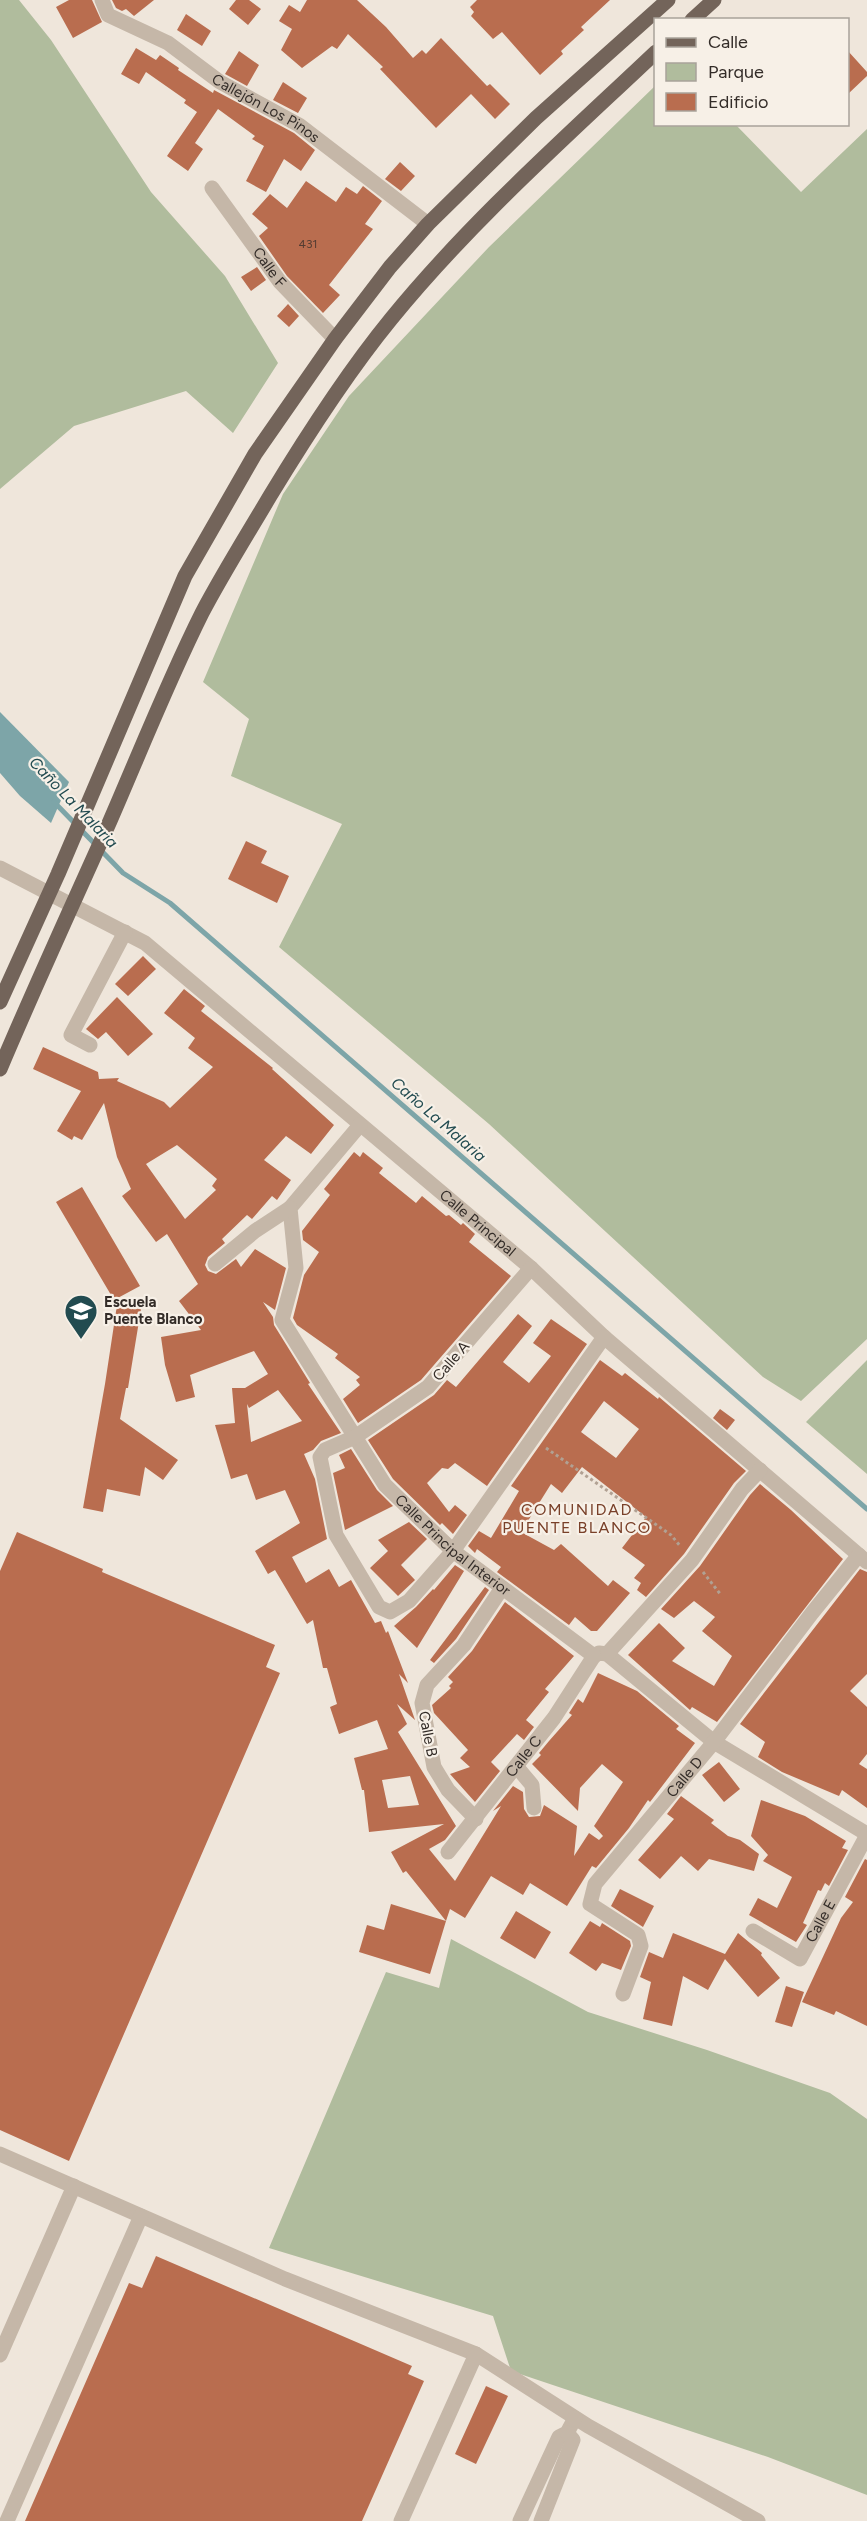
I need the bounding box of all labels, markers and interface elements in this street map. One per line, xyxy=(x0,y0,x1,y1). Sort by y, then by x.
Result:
legend xyxy=(654,18,849,126)
text: Calle xyxy=(708,31,748,53)
text: Parque xyxy=(708,61,764,83)
street label: Callejón Los Pinos xyxy=(208,70,323,146)
text: Edificio xyxy=(708,91,769,113)
house number: 431 xyxy=(299,237,317,251)
street label: Calle F xyxy=(249,244,290,292)
water label: Caño La Malaria xyxy=(25,753,122,852)
water label: Caño La Malaria xyxy=(387,1073,490,1166)
street label: Calle Principal xyxy=(436,1186,519,1260)
school or university icon: Escuela Puente Blanco xyxy=(63,1293,99,1340)
place label: Escuela Puente Blanco xyxy=(104,1293,203,1328)
street label: Calle A xyxy=(429,1337,473,1385)
street label: Calle Principal Interior xyxy=(391,1491,514,1600)
district label: COMUNIDAD PUENTE BLANCO xyxy=(502,1500,652,1537)
street label: Calle B xyxy=(415,1710,441,1758)
street label: Calle C xyxy=(502,1732,546,1781)
street label: Calle D xyxy=(663,1753,707,1801)
street label: Calle E xyxy=(802,1896,839,1945)

